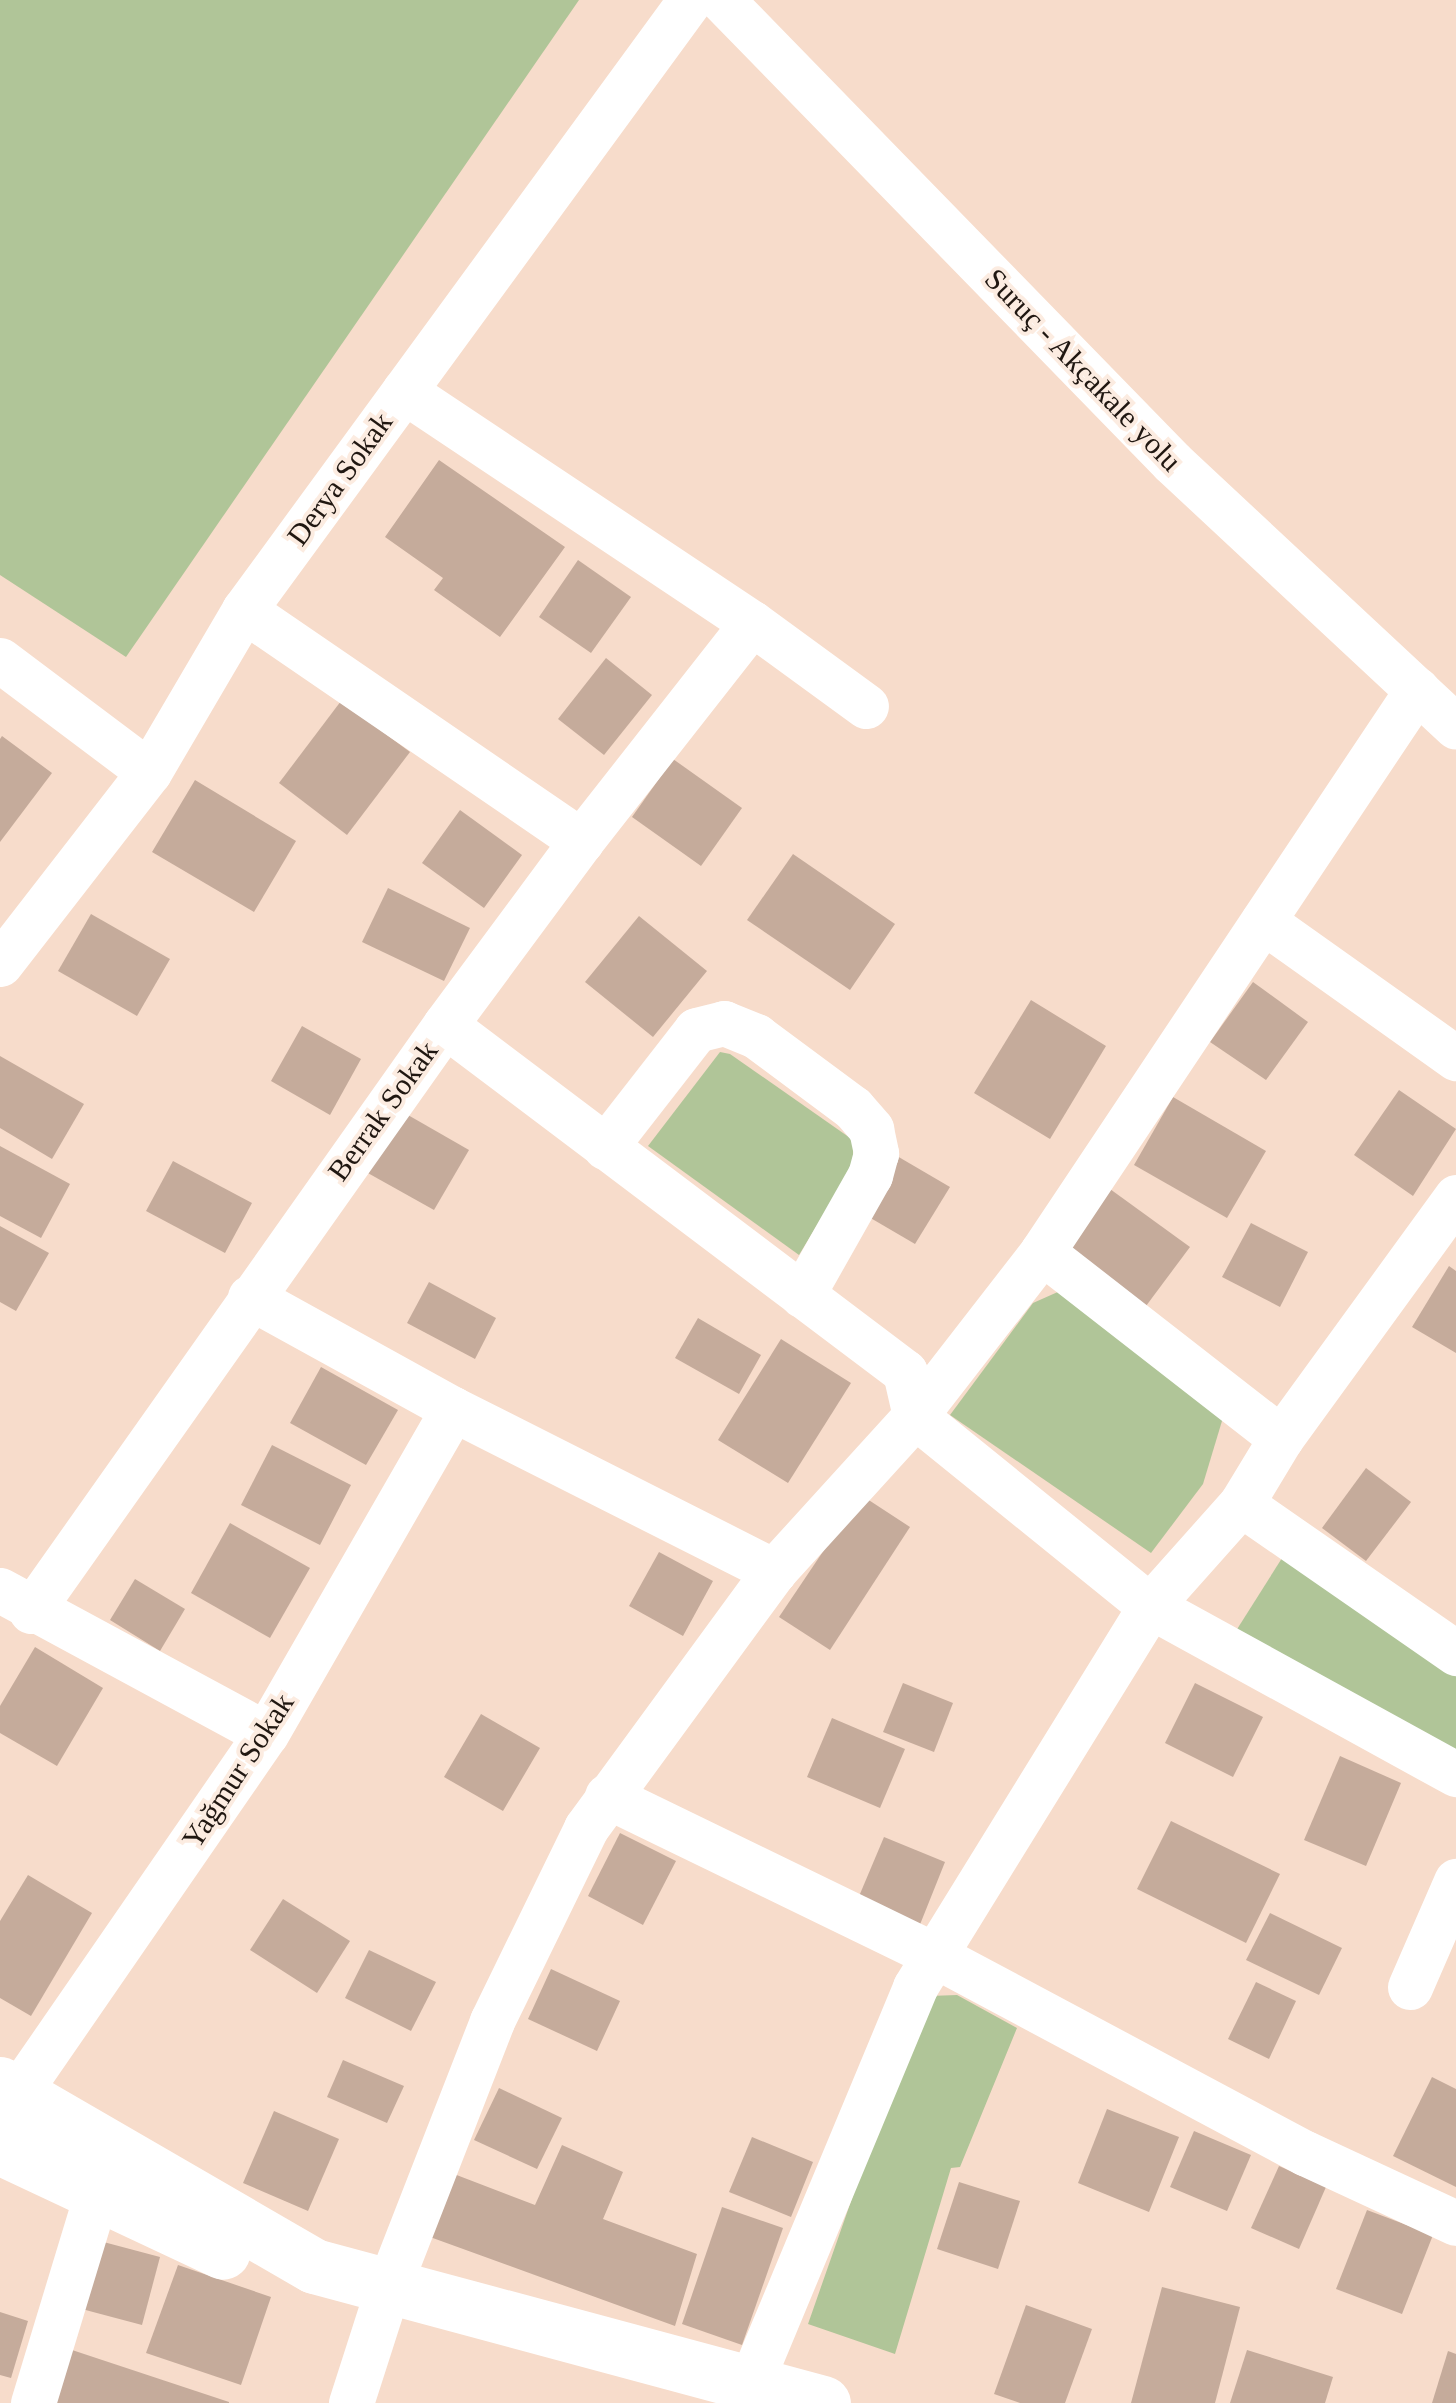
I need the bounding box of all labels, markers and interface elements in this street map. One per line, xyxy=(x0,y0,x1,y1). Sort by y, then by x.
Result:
street label: Suruç - Akçakale yolu xyxy=(977,261,1189,479)
street label: Derya Sokak xyxy=(280,405,400,553)
street label: Berrak Sokak xyxy=(320,1034,446,1188)
street label: Yağmur Sokak xyxy=(174,1687,302,1855)

